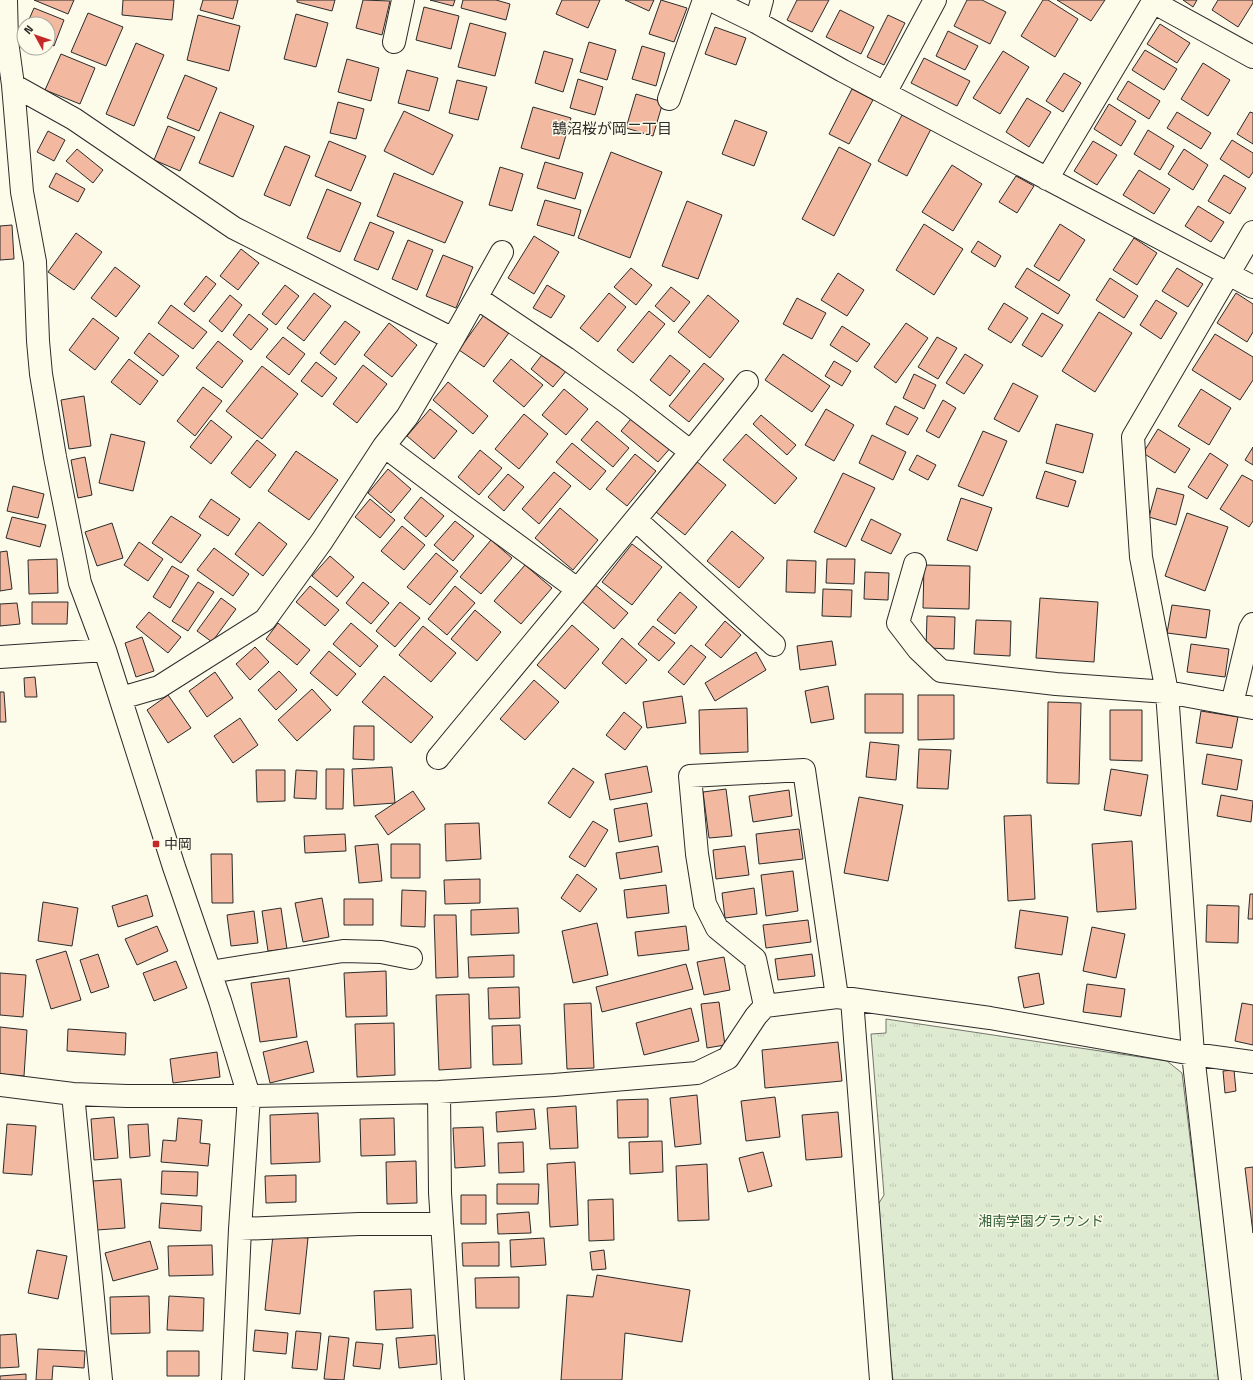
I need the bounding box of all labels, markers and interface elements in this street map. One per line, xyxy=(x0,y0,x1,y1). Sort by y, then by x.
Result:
north arrow xyxy=(16,16,56,56)
text: N xyxy=(20,22,37,38)
district label: 鵠沼桜が岡二丁目 xyxy=(552,117,672,140)
place label: 中岡 xyxy=(164,833,192,854)
marker: 中岡 xyxy=(151,839,161,849)
park label: 湘南学園グラウンド xyxy=(978,1210,1104,1231)

